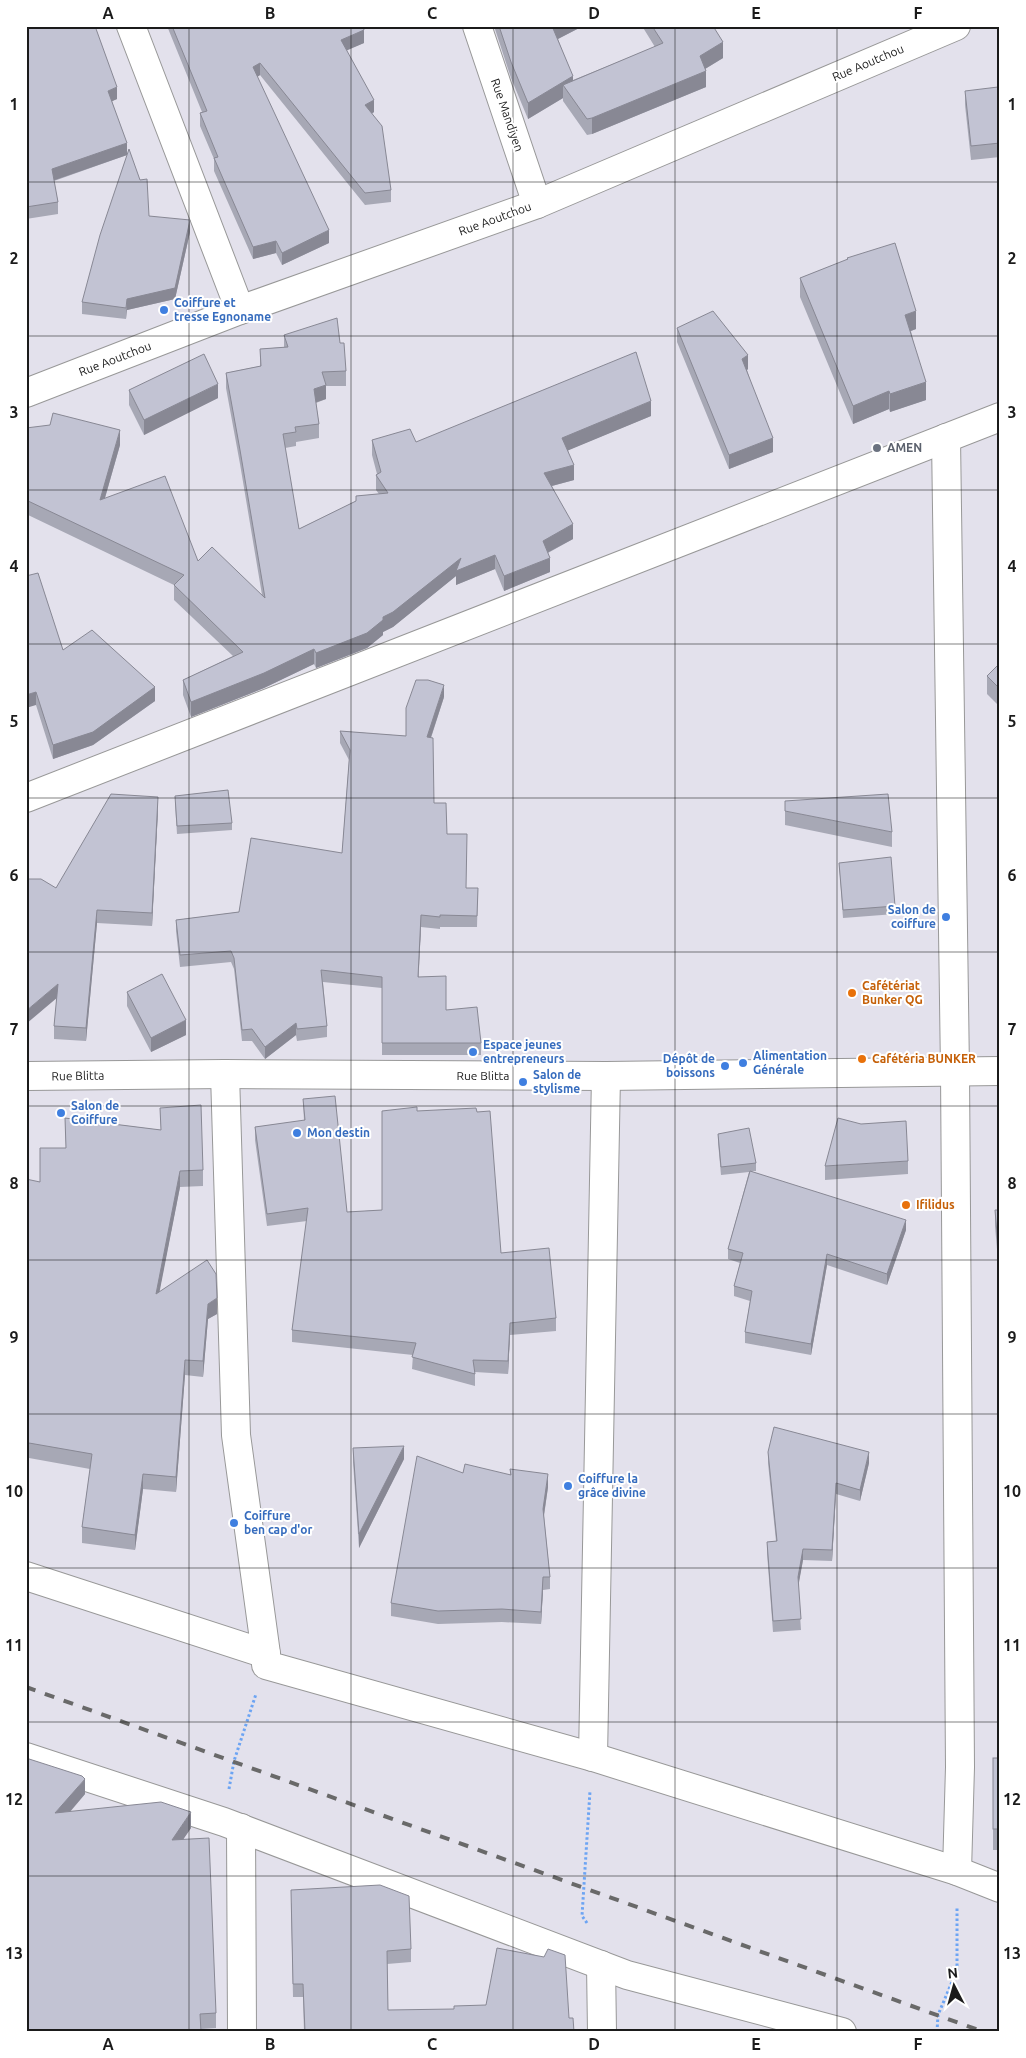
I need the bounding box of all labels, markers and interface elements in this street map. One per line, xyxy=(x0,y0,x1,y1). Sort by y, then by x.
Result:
text: A xyxy=(102,4,114,22)
text: B xyxy=(265,4,275,22)
text: C xyxy=(427,4,437,22)
text: D xyxy=(588,4,600,22)
text: E xyxy=(751,4,761,22)
text: F xyxy=(914,4,923,22)
street label: Rue Aoutchou xyxy=(830,42,905,83)
street label: Rue Mandiyen xyxy=(489,77,526,153)
text: 1 xyxy=(9,95,19,113)
text: 1 xyxy=(1007,95,1017,113)
street label: Rue Aoutchou xyxy=(457,199,533,238)
text: 2 xyxy=(9,249,19,267)
text: 2 xyxy=(1007,249,1017,267)
place label: Coiffure et tresse Egnoname xyxy=(174,296,271,323)
marker: Coiffure et tresse Egnoname xyxy=(158,304,170,316)
street label: Rue Aoutchou xyxy=(77,339,153,378)
text: 3 xyxy=(9,403,19,421)
text: 3 xyxy=(1007,403,1017,421)
place label: AMEN xyxy=(887,441,922,454)
marker: AMEN xyxy=(871,442,883,454)
text: 4 xyxy=(9,557,19,575)
text: 4 xyxy=(1007,557,1017,575)
text: 5 xyxy=(9,712,19,730)
text: 5 xyxy=(1007,712,1017,730)
text: 6 xyxy=(9,866,19,884)
text: 6 xyxy=(1007,866,1017,884)
place label: Salon de coiffure xyxy=(888,903,936,930)
marker: Salon de coiffure xyxy=(940,911,952,923)
place label: Cafétériat Bunker QG xyxy=(862,979,923,1006)
marker: Cafétériat Bunker QG xyxy=(846,987,858,999)
text: 7 xyxy=(9,1020,19,1038)
text: 7 xyxy=(1007,1020,1017,1038)
place label: Espace jeunes entrepreneurs xyxy=(483,1038,565,1065)
marker: Espace jeunes entrepreneurs xyxy=(467,1046,479,1058)
place label: Alimentation Générale xyxy=(753,1049,827,1076)
place label: Dépôt de boissons xyxy=(663,1052,715,1079)
place label: Cafétéria BUNKER xyxy=(872,1052,976,1065)
marker: Cafétéria BUNKER xyxy=(856,1053,868,1065)
marker: Alimentation Générale xyxy=(737,1057,749,1069)
marker: Dépôt de boissons xyxy=(719,1060,731,1072)
place label: Salon de stylisme xyxy=(533,1068,581,1095)
street label: Rue Blitta xyxy=(51,1069,105,1082)
street label: Rue Blitta xyxy=(457,1069,509,1082)
marker: Salon de stylisme xyxy=(517,1076,529,1088)
place label: Salon de Coiffure xyxy=(71,1099,119,1126)
marker: Salon de Coiffure xyxy=(55,1107,67,1119)
place label: Mon destin xyxy=(307,1126,370,1139)
marker: Mon destin xyxy=(291,1127,303,1139)
text: 8 xyxy=(9,1174,19,1192)
text: 8 xyxy=(1007,1174,1017,1192)
place label: Ifilidus xyxy=(916,1198,955,1211)
marker: Ifilidus xyxy=(900,1199,912,1211)
text: 9 xyxy=(9,1328,19,1346)
text: 9 xyxy=(1007,1328,1017,1346)
place label: Coiffure la grâce divine xyxy=(578,1472,646,1499)
marker: Coiffure la grâce divine xyxy=(562,1480,574,1492)
text: 10 xyxy=(5,1482,23,1500)
text: 10 xyxy=(1003,1482,1021,1500)
place label: Coiffure ben cap d'or xyxy=(244,1509,313,1536)
marker: Coiffure ben cap d'or xyxy=(228,1517,240,1529)
text: 11 xyxy=(5,1636,23,1654)
text: 11 xyxy=(1003,1636,1021,1654)
text: 12 xyxy=(5,1790,23,1808)
text: 12 xyxy=(1003,1790,1021,1808)
text: 13 xyxy=(5,1944,23,1962)
text: 13 xyxy=(1003,1944,1021,1962)
north arrow xyxy=(928,1960,978,2010)
text: N xyxy=(947,1965,959,1982)
text: A xyxy=(102,2035,114,2053)
text: B xyxy=(265,2035,275,2053)
text: C xyxy=(427,2035,437,2053)
text: D xyxy=(588,2035,600,2053)
text: E xyxy=(751,2035,761,2053)
text: F xyxy=(914,2035,923,2053)

